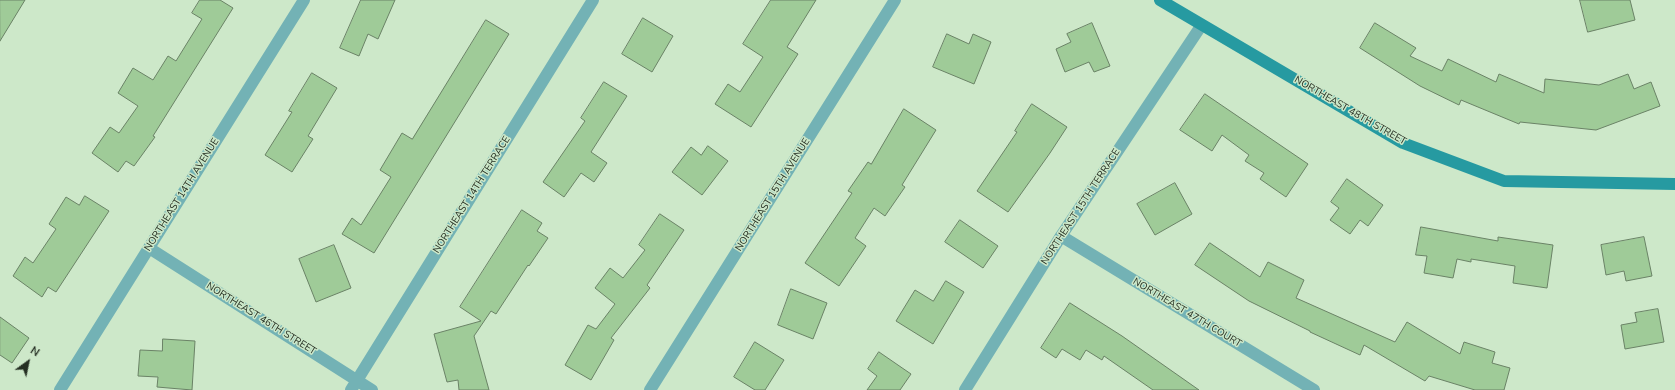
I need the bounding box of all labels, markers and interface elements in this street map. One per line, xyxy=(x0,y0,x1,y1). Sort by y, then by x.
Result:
street label: NORTHEAST 48TH STREET xyxy=(1292,74,1408,148)
street label: NORTHEAST 14TH TERRACE xyxy=(431,134,513,256)
street label: NORTHEAST 14TH AVENUE xyxy=(142,136,222,254)
street label: NORTHEAST 15TH AVENUE xyxy=(733,136,813,254)
street label: NORTHEAST 15TH TERRACE xyxy=(1039,147,1123,267)
street label: NORTHEAST 47TH COURT xyxy=(1130,276,1244,350)
street label: NORTHEAST 46TH STREET xyxy=(204,280,318,358)
north arrow xyxy=(8,342,48,382)
text: N xyxy=(27,343,42,360)

